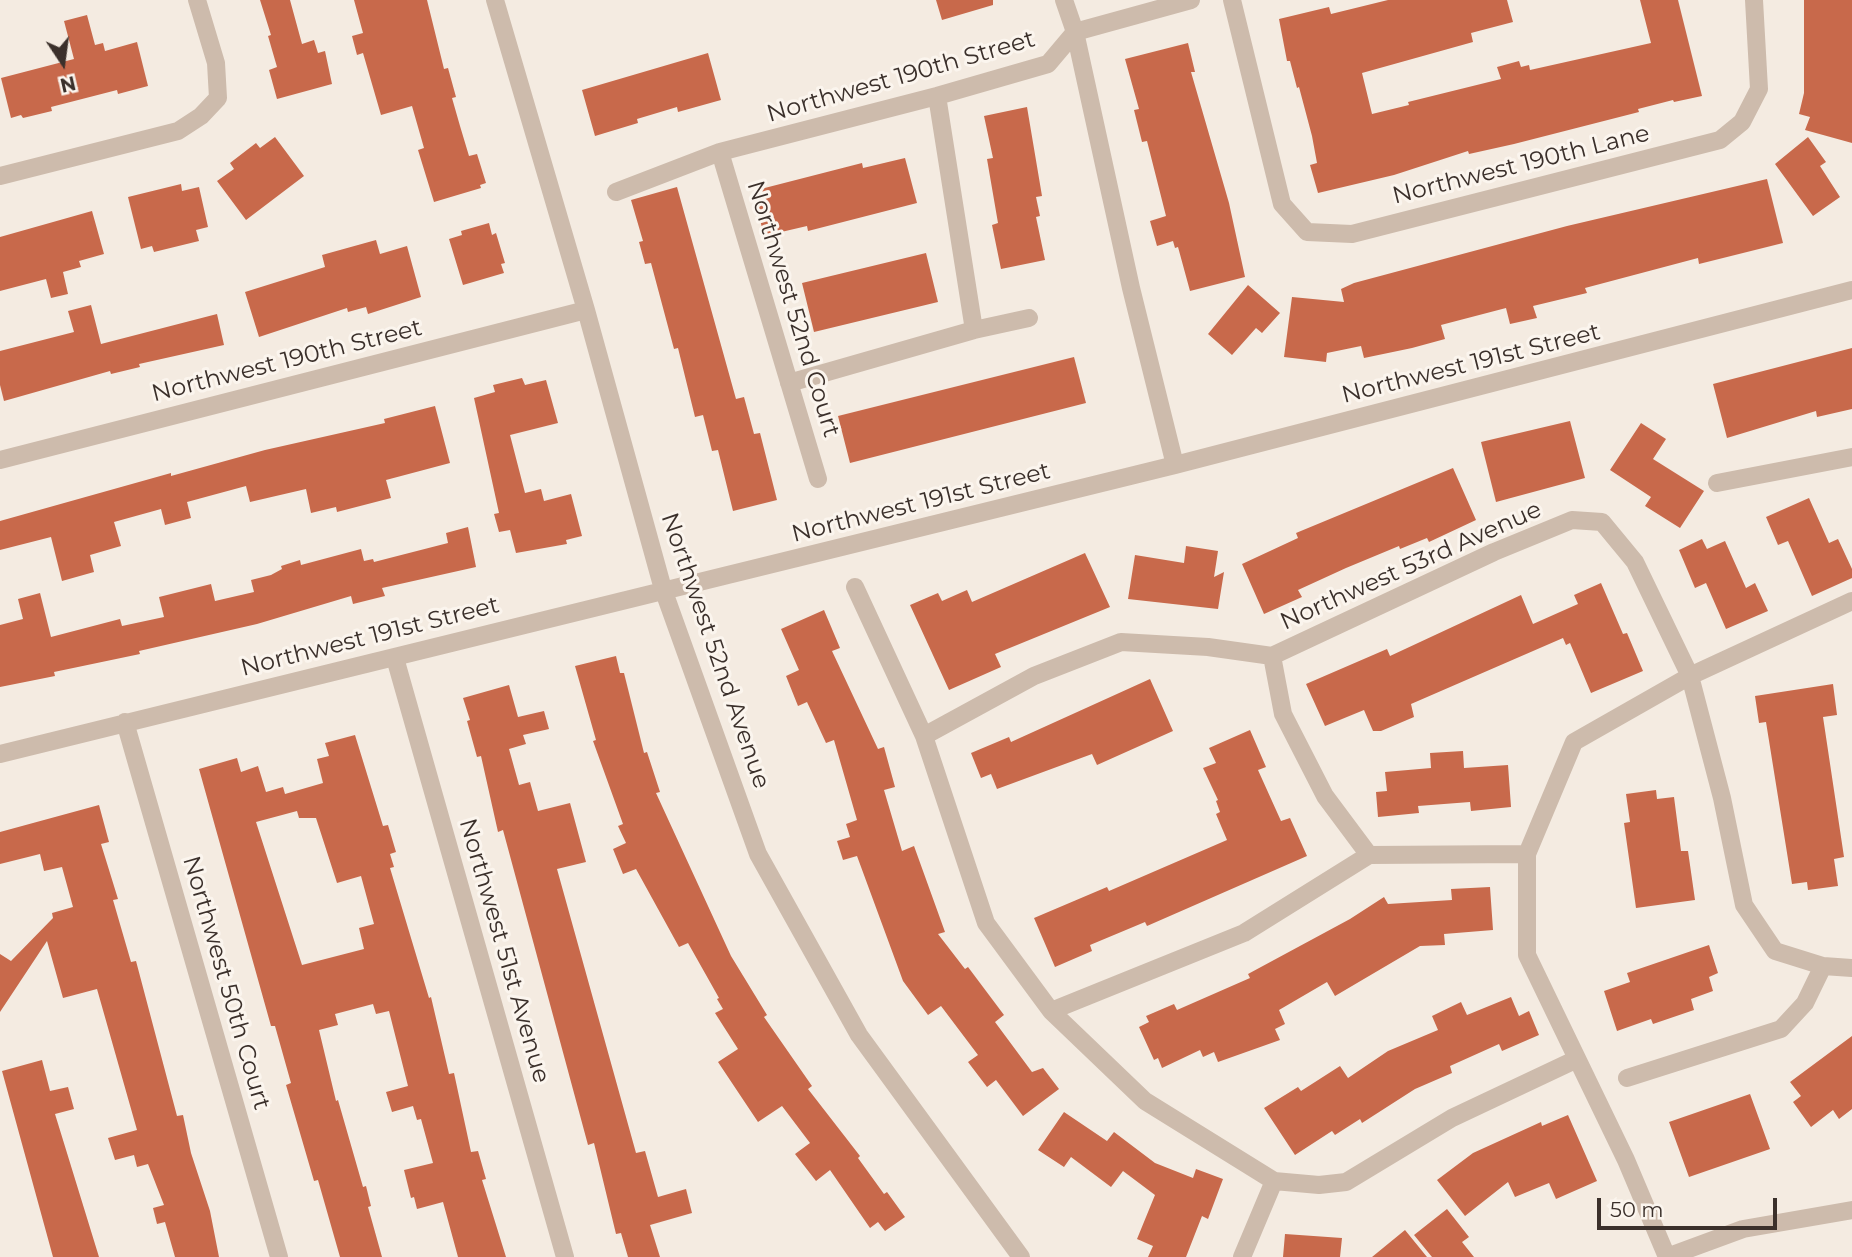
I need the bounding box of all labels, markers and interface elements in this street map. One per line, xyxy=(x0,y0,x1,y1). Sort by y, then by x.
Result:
street label: Northwest 190th Street xyxy=(764,25,1038,129)
north arrow xyxy=(28,28,98,98)
text: N xyxy=(58,71,78,97)
street label: Northwest 190th Lane xyxy=(1389,119,1653,211)
street label: Northwest 52nd Court xyxy=(740,177,846,441)
street label: Northwest 190th Street xyxy=(149,313,425,409)
street label: Northwest 191st Street xyxy=(1339,318,1603,410)
street label: Northwest 191st Street xyxy=(789,457,1053,549)
street label: Northwest 53rd Avenue xyxy=(1276,495,1546,637)
street label: Northwest 52nd Avenue xyxy=(654,509,776,793)
street label: Northwest 191st Street xyxy=(238,591,502,683)
street label: Northwest 51st Avenue xyxy=(452,815,556,1087)
street label: Northwest 50th Court xyxy=(176,853,276,1113)
scale bar xyxy=(1600,1184,1780,1228)
text: 50 m xyxy=(1610,1197,1664,1222)

